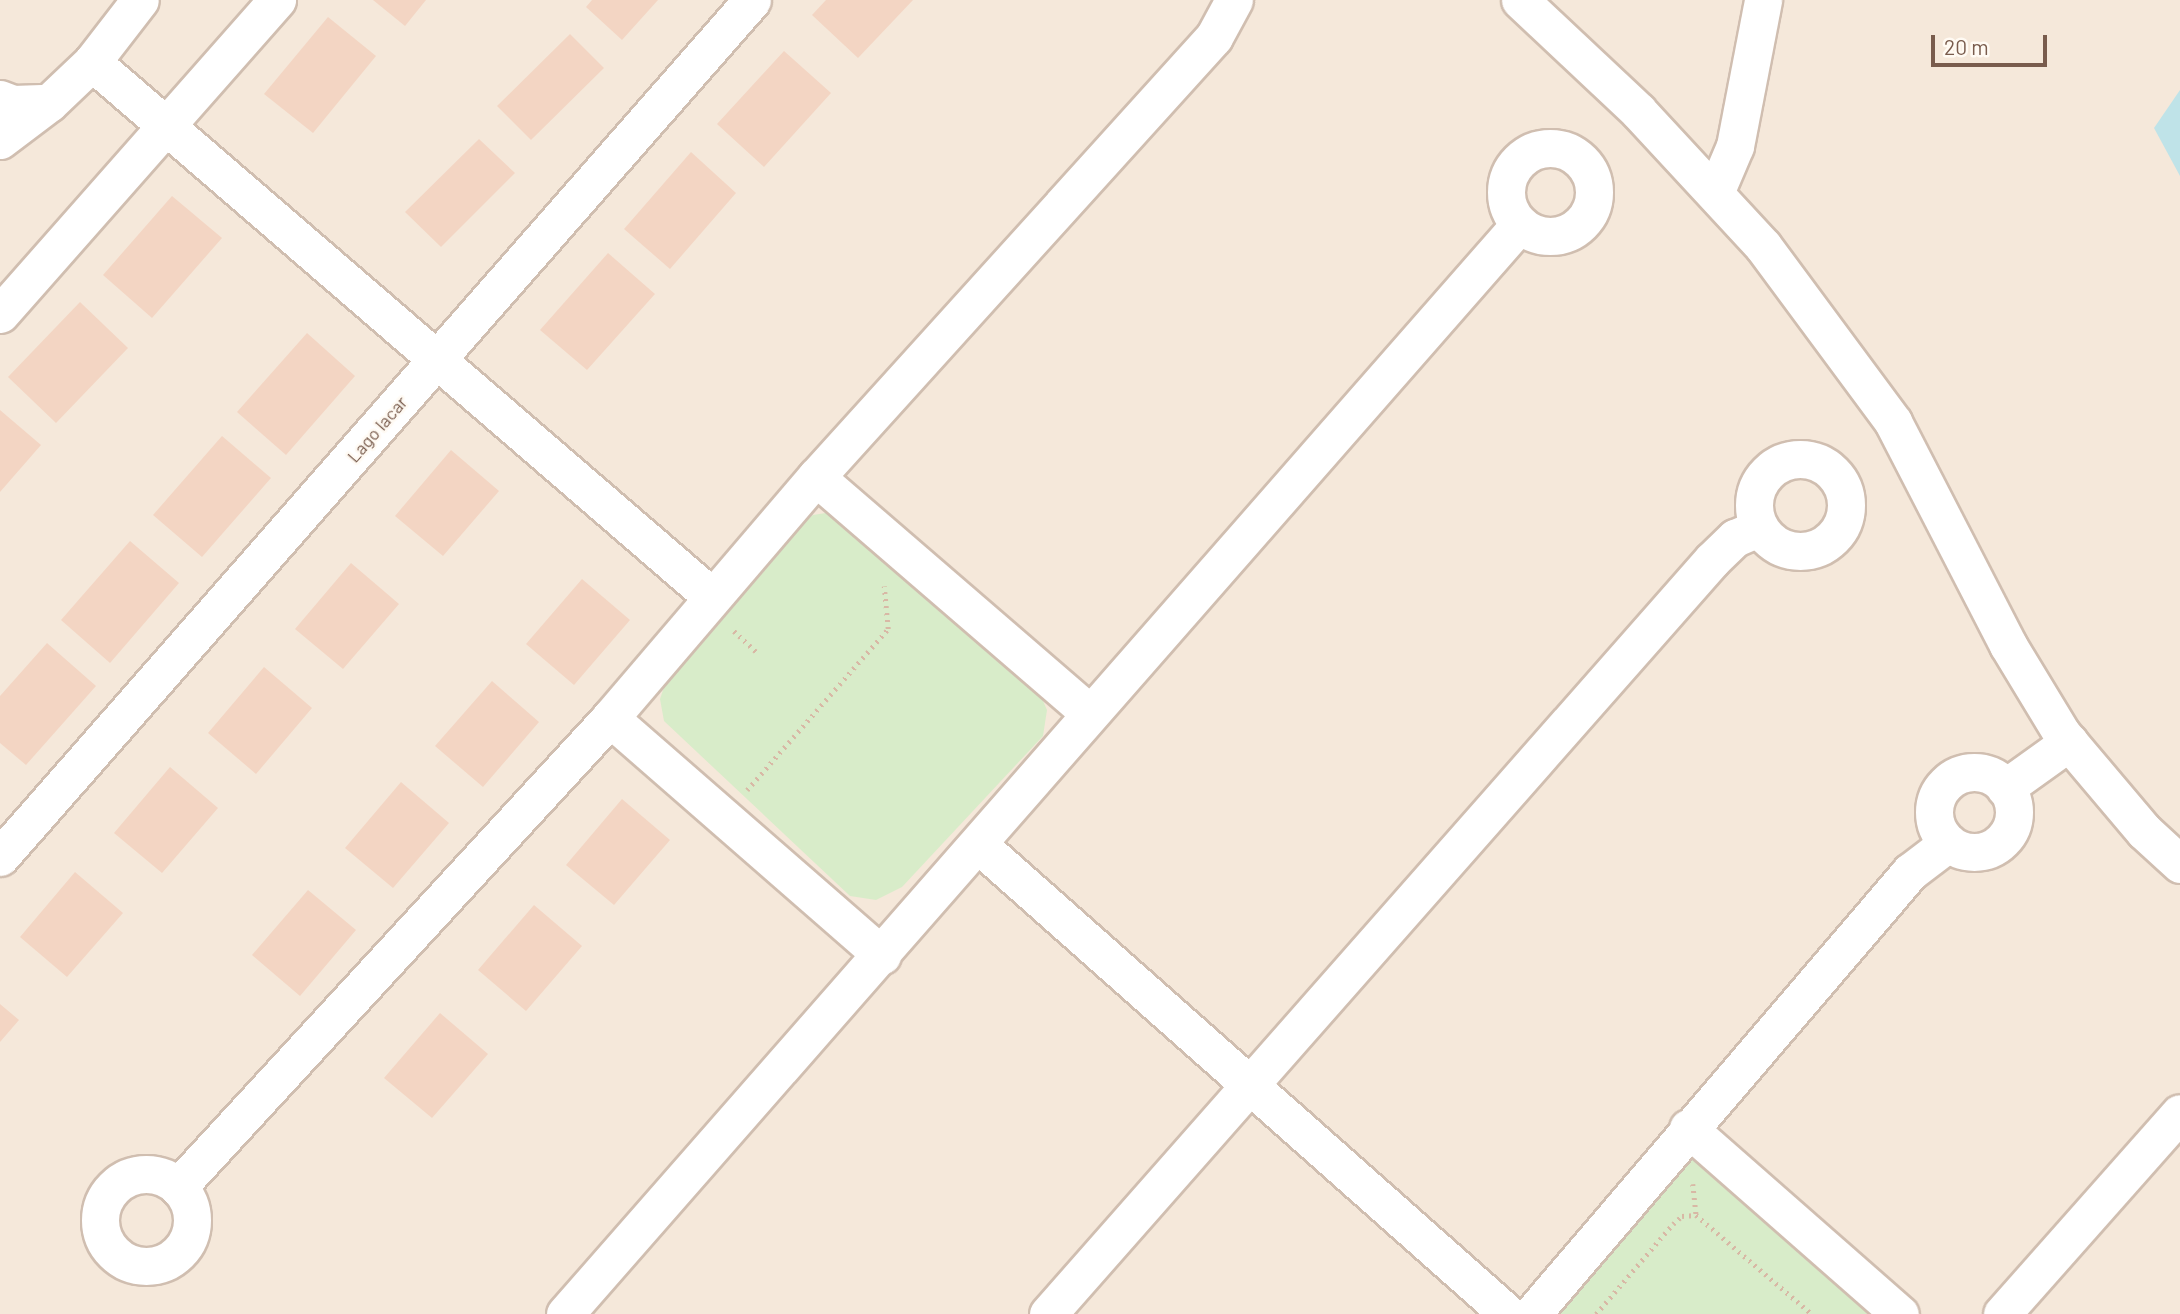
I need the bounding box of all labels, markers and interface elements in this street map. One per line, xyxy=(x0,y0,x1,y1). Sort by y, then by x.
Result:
scale bar xyxy=(1935,21,2050,65)
text: 20 m xyxy=(1944,34,1989,59)
street label: Lago lacar xyxy=(342,391,412,467)

